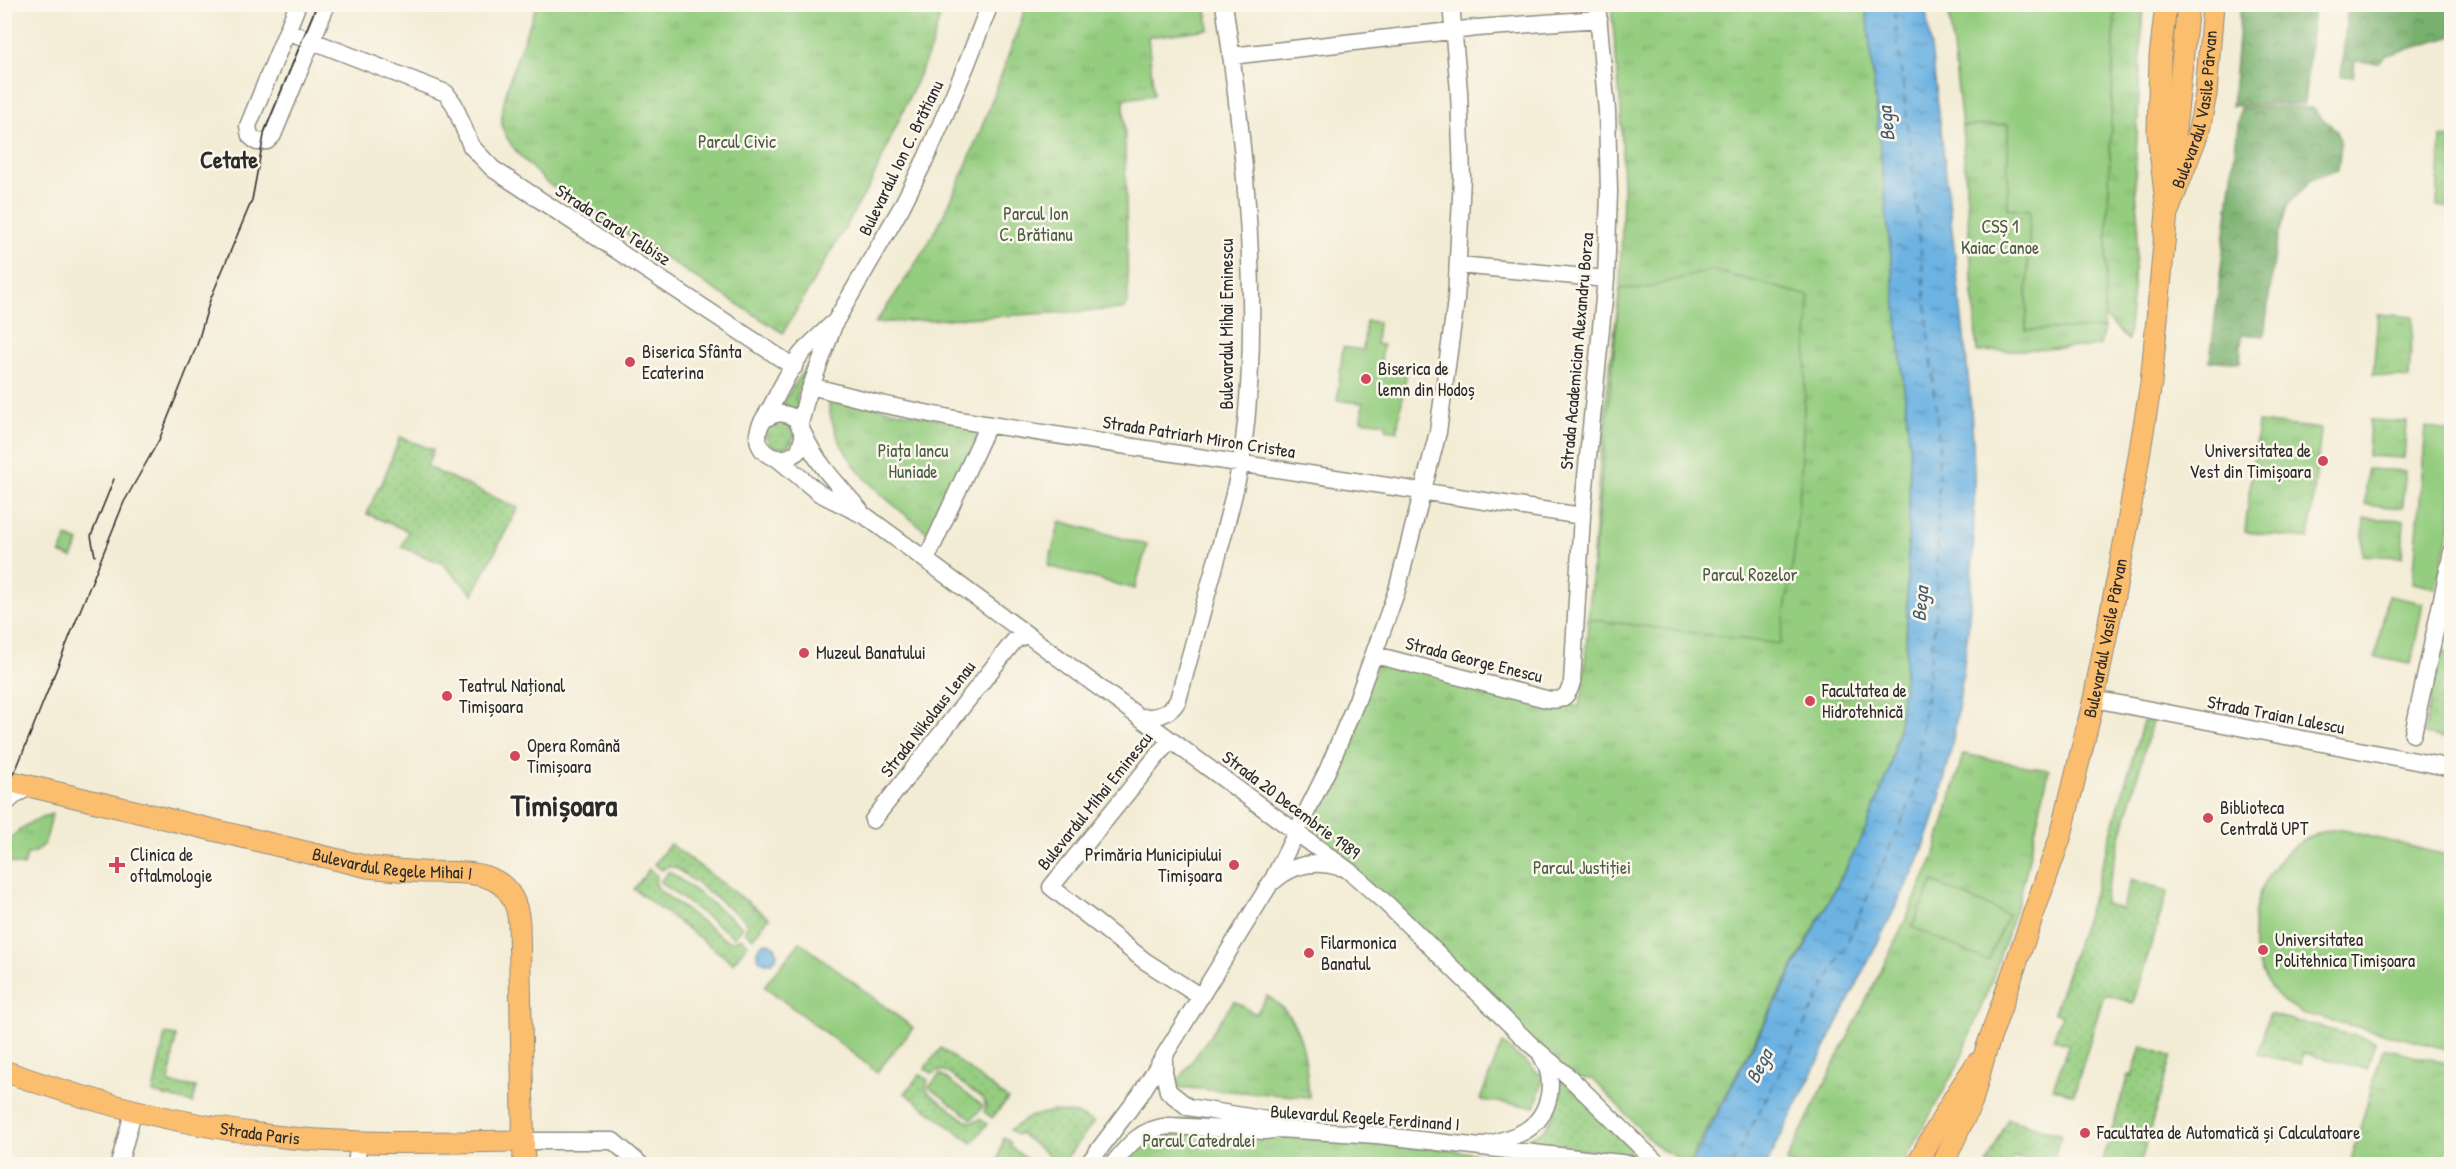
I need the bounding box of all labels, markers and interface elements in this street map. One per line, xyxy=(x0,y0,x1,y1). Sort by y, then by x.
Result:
street label: Bulevardul Vasile Pârvan xyxy=(2165,29,2223,192)
street label: Bulevardul Ion C. Brătianu xyxy=(852,76,949,240)
water label: Bega xyxy=(1870,103,1902,143)
park label: Parcul Civic xyxy=(698,129,776,154)
district label: Cetate xyxy=(200,143,259,175)
street label: Strada Carol Telbisz xyxy=(551,178,676,271)
park label: Parcul Ion C. Brătianu xyxy=(999,201,1073,247)
park label: CSȘ 1 Kaiac Canoe xyxy=(1961,214,2039,260)
street label: Strada Academician Alexandru Borza xyxy=(1554,231,1599,470)
street label: Bulevardul Mihai Eminescu xyxy=(1214,239,1239,409)
place label: Biserica Sfânta Ecaterina xyxy=(642,339,742,385)
marker: Biserica Sfânta Ecaterina xyxy=(623,355,637,369)
place label: Biserica de lemn din Hodoș xyxy=(1378,356,1475,402)
marker: Biserica de lemn din Hodoș xyxy=(1359,372,1373,386)
street label: Strada Patriarh Miron Cristea xyxy=(1101,409,1297,464)
park label: Piața Iancu Huniade xyxy=(878,438,948,484)
place label: Universitatea de Vest din Timișoara xyxy=(2189,438,2311,484)
marker: Universitatea de Vest din Timișoara xyxy=(2316,454,2330,468)
street label: Bulevardul Vasile Pârvan xyxy=(2077,556,2133,720)
park label: Parcul Rozelor xyxy=(1702,562,1798,587)
water label: Bega xyxy=(1905,583,1936,623)
street label: Strada George Enescu xyxy=(1403,630,1545,689)
place label: Muzeul Banatului xyxy=(816,640,926,665)
marker: Muzeul Banatului xyxy=(797,646,811,660)
street label: Strada Nikolaus Lenau xyxy=(874,655,981,782)
place label: Teatrul Național Timișoara xyxy=(459,673,565,719)
place label: Facultatea de Hidrotehnică xyxy=(1821,678,1907,724)
marker: Teatrul Național Timișoara xyxy=(440,689,454,703)
street label: Strada Traian Lalescu xyxy=(2205,689,2347,740)
marker: Facultatea de Hidrotehnică xyxy=(1803,694,1817,708)
street label: Bulevardul Mihai Eminescu xyxy=(1031,726,1158,875)
place label: Opera Română Timișoara xyxy=(527,733,620,779)
street label: Strada 20 Decembrie 1989 xyxy=(1217,744,1366,865)
marker: Opera Română Timișoara xyxy=(508,749,522,763)
district label: Timișoara xyxy=(510,785,618,825)
place label: Biblioteca Centrală UPT xyxy=(2220,795,2309,841)
marker: Biblioteca Centrală UPT xyxy=(2201,811,2215,825)
street label: Bulevardul Regele Mihai I xyxy=(310,841,474,886)
place label: Clinica de oftalmologie xyxy=(130,842,213,888)
place label: Primăria Municipiului Timișoara xyxy=(1085,842,1222,888)
park label: Parcul Justiției xyxy=(1533,855,1631,880)
marker: Clinica de oftalmologie xyxy=(108,856,126,874)
marker: Primăria Municipiului Timișoara xyxy=(1227,858,1241,872)
place label: Universitatea Politehnica Timișoara xyxy=(2275,927,2415,973)
place label: Filarmonica Banatul xyxy=(1320,930,1396,976)
marker: Universitatea Politehnica Timișoara xyxy=(2256,943,2270,957)
marker: Filarmonica Banatul xyxy=(1302,946,1316,960)
water label: Bega xyxy=(1739,1042,1780,1088)
street label: Bulevardul Regele Ferdinand I xyxy=(1269,1098,1461,1137)
street label: Strada Paris xyxy=(218,1115,301,1151)
place label: Facultatea de Automatică și Calculatoare xyxy=(2096,1120,2360,1145)
marker: Facultatea de Automatică și Calculatoare xyxy=(2078,1126,2092,1140)
park label: Parcul Catedralei xyxy=(1142,1128,1256,1153)

